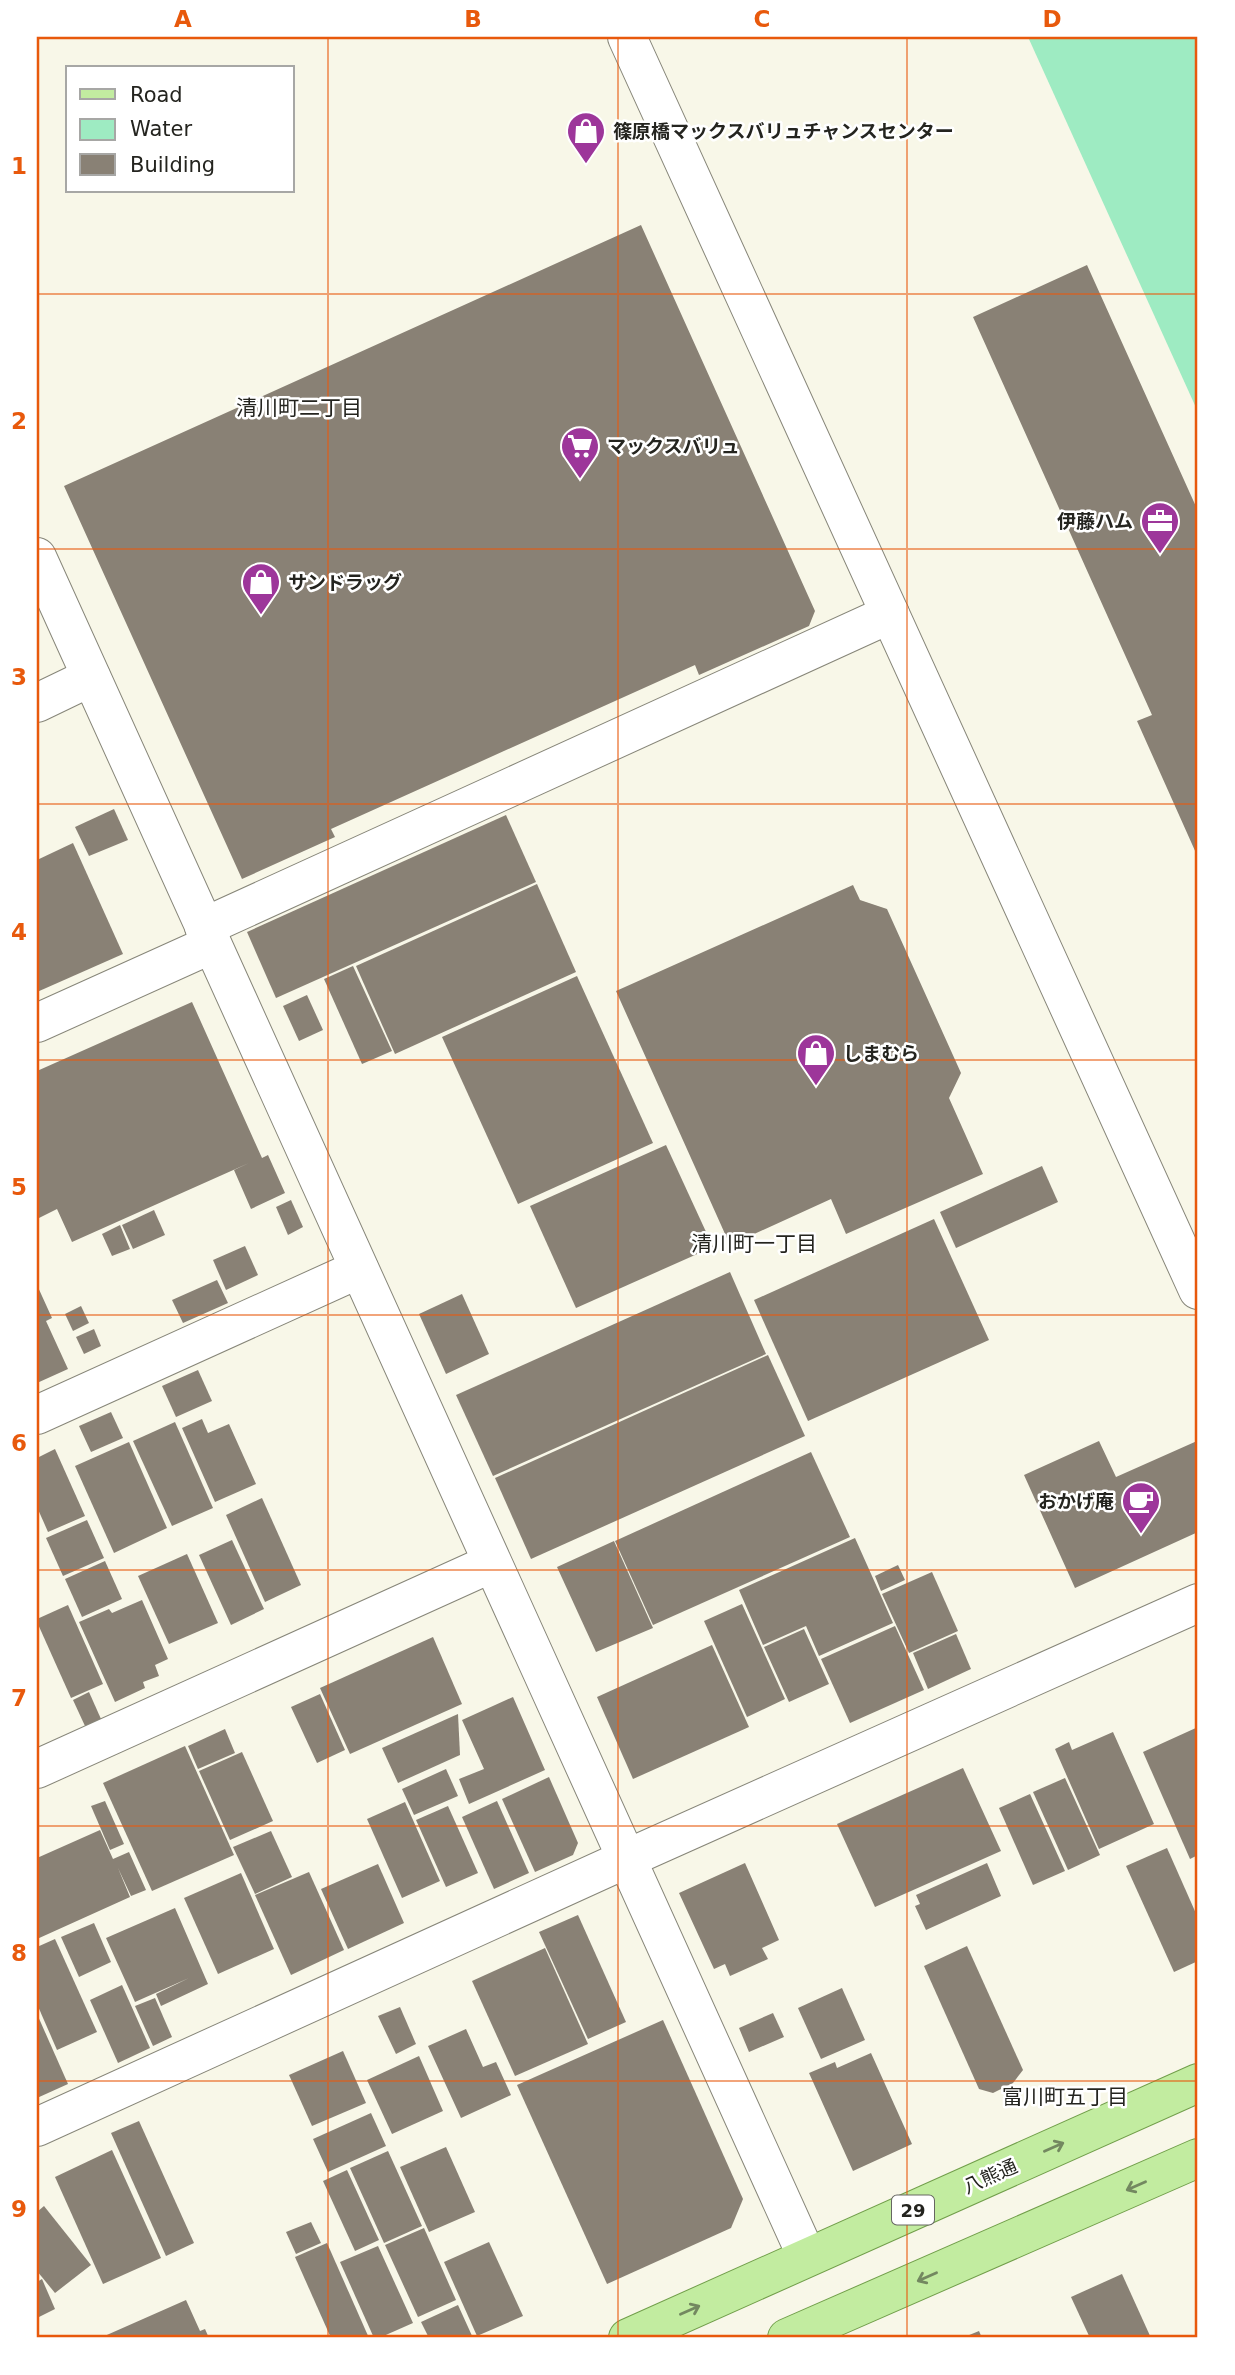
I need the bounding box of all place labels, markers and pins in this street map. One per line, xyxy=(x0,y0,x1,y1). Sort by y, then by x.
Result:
shop icon: 篠原橋マックスバリュチャンスセンター xyxy=(565,110,607,165)
place label: 篠原橋マックスバリュチャンスセンター xyxy=(613,120,954,142)
supermarket icon: マックスバリュ xyxy=(559,425,601,480)
place label: マックスバリュ xyxy=(607,435,739,457)
office icon: 伊藤ハム xyxy=(1139,500,1181,555)
place label: 伊藤ハム xyxy=(1057,510,1133,532)
shop icon: サンドラッグ xyxy=(240,561,282,616)
place label: サンドラッグ xyxy=(288,571,402,593)
shop icon: しまむら xyxy=(795,1032,837,1087)
place label: しまむら xyxy=(843,1042,919,1064)
cafe icon: おかげ庵 xyxy=(1120,1480,1162,1535)
place label: おかげ庵 xyxy=(1038,1490,1114,1512)

